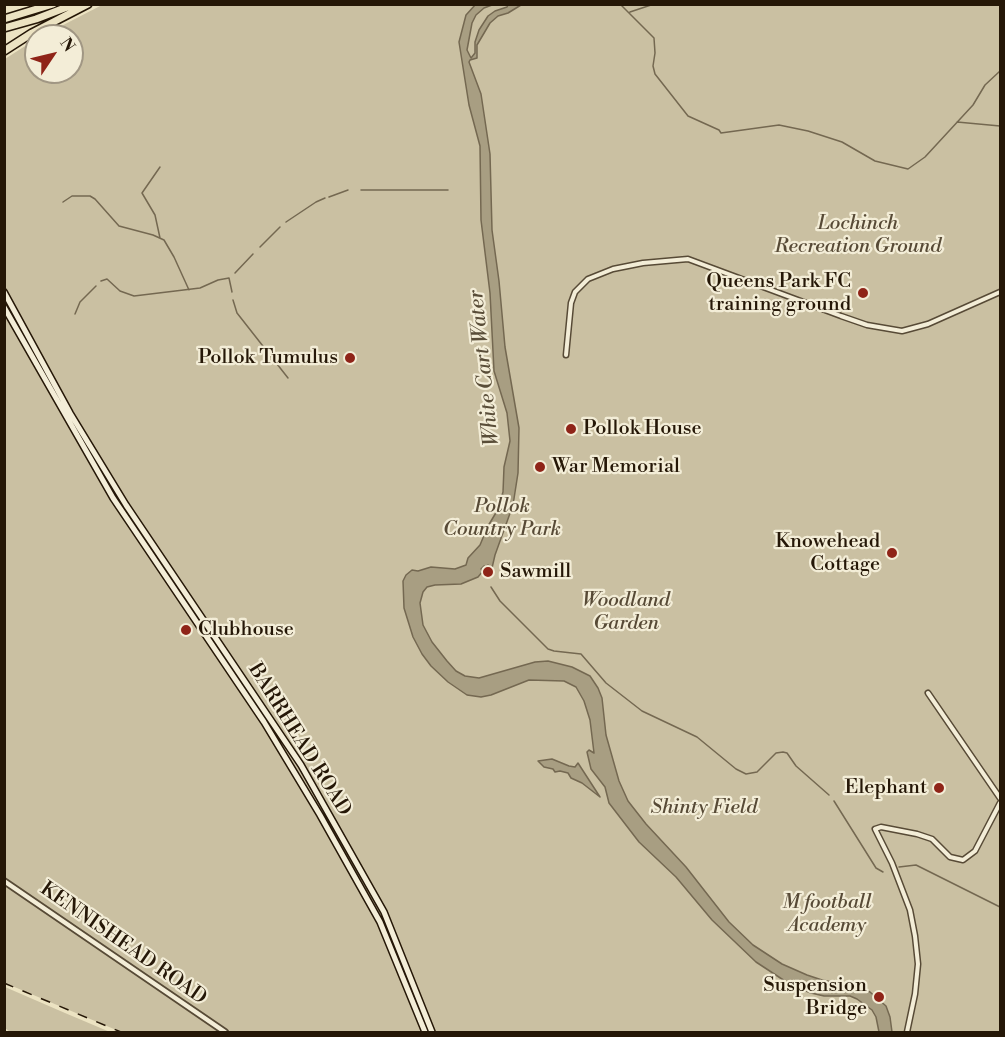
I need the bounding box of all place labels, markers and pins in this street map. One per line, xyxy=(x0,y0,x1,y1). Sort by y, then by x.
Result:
place label: Queens Park FC training ground xyxy=(706,270,851,317)
marker: Queens Park FC training ground xyxy=(856,286,870,300)
place label: Pollok Tumulus xyxy=(198,346,338,370)
marker: Pollok Tumulus xyxy=(343,351,357,365)
place label: Pollok House xyxy=(583,417,702,441)
marker: Pollok House xyxy=(564,422,578,436)
place label: War Memorial xyxy=(552,455,680,479)
marker: War Memorial xyxy=(533,460,547,474)
place label: Knowehead Cottage xyxy=(775,530,880,577)
marker: Knowehead Cottage xyxy=(885,546,899,560)
place label: Sawmill xyxy=(500,560,571,584)
marker: Sawmill xyxy=(481,565,495,579)
place label: Clubhouse xyxy=(198,618,294,642)
marker: Clubhouse xyxy=(179,623,193,637)
place label: Elephant xyxy=(845,776,927,800)
marker: Elephant xyxy=(932,781,946,795)
place label: Suspension Bridge xyxy=(763,974,867,1021)
marker: Suspension Bridge xyxy=(872,990,886,1004)

